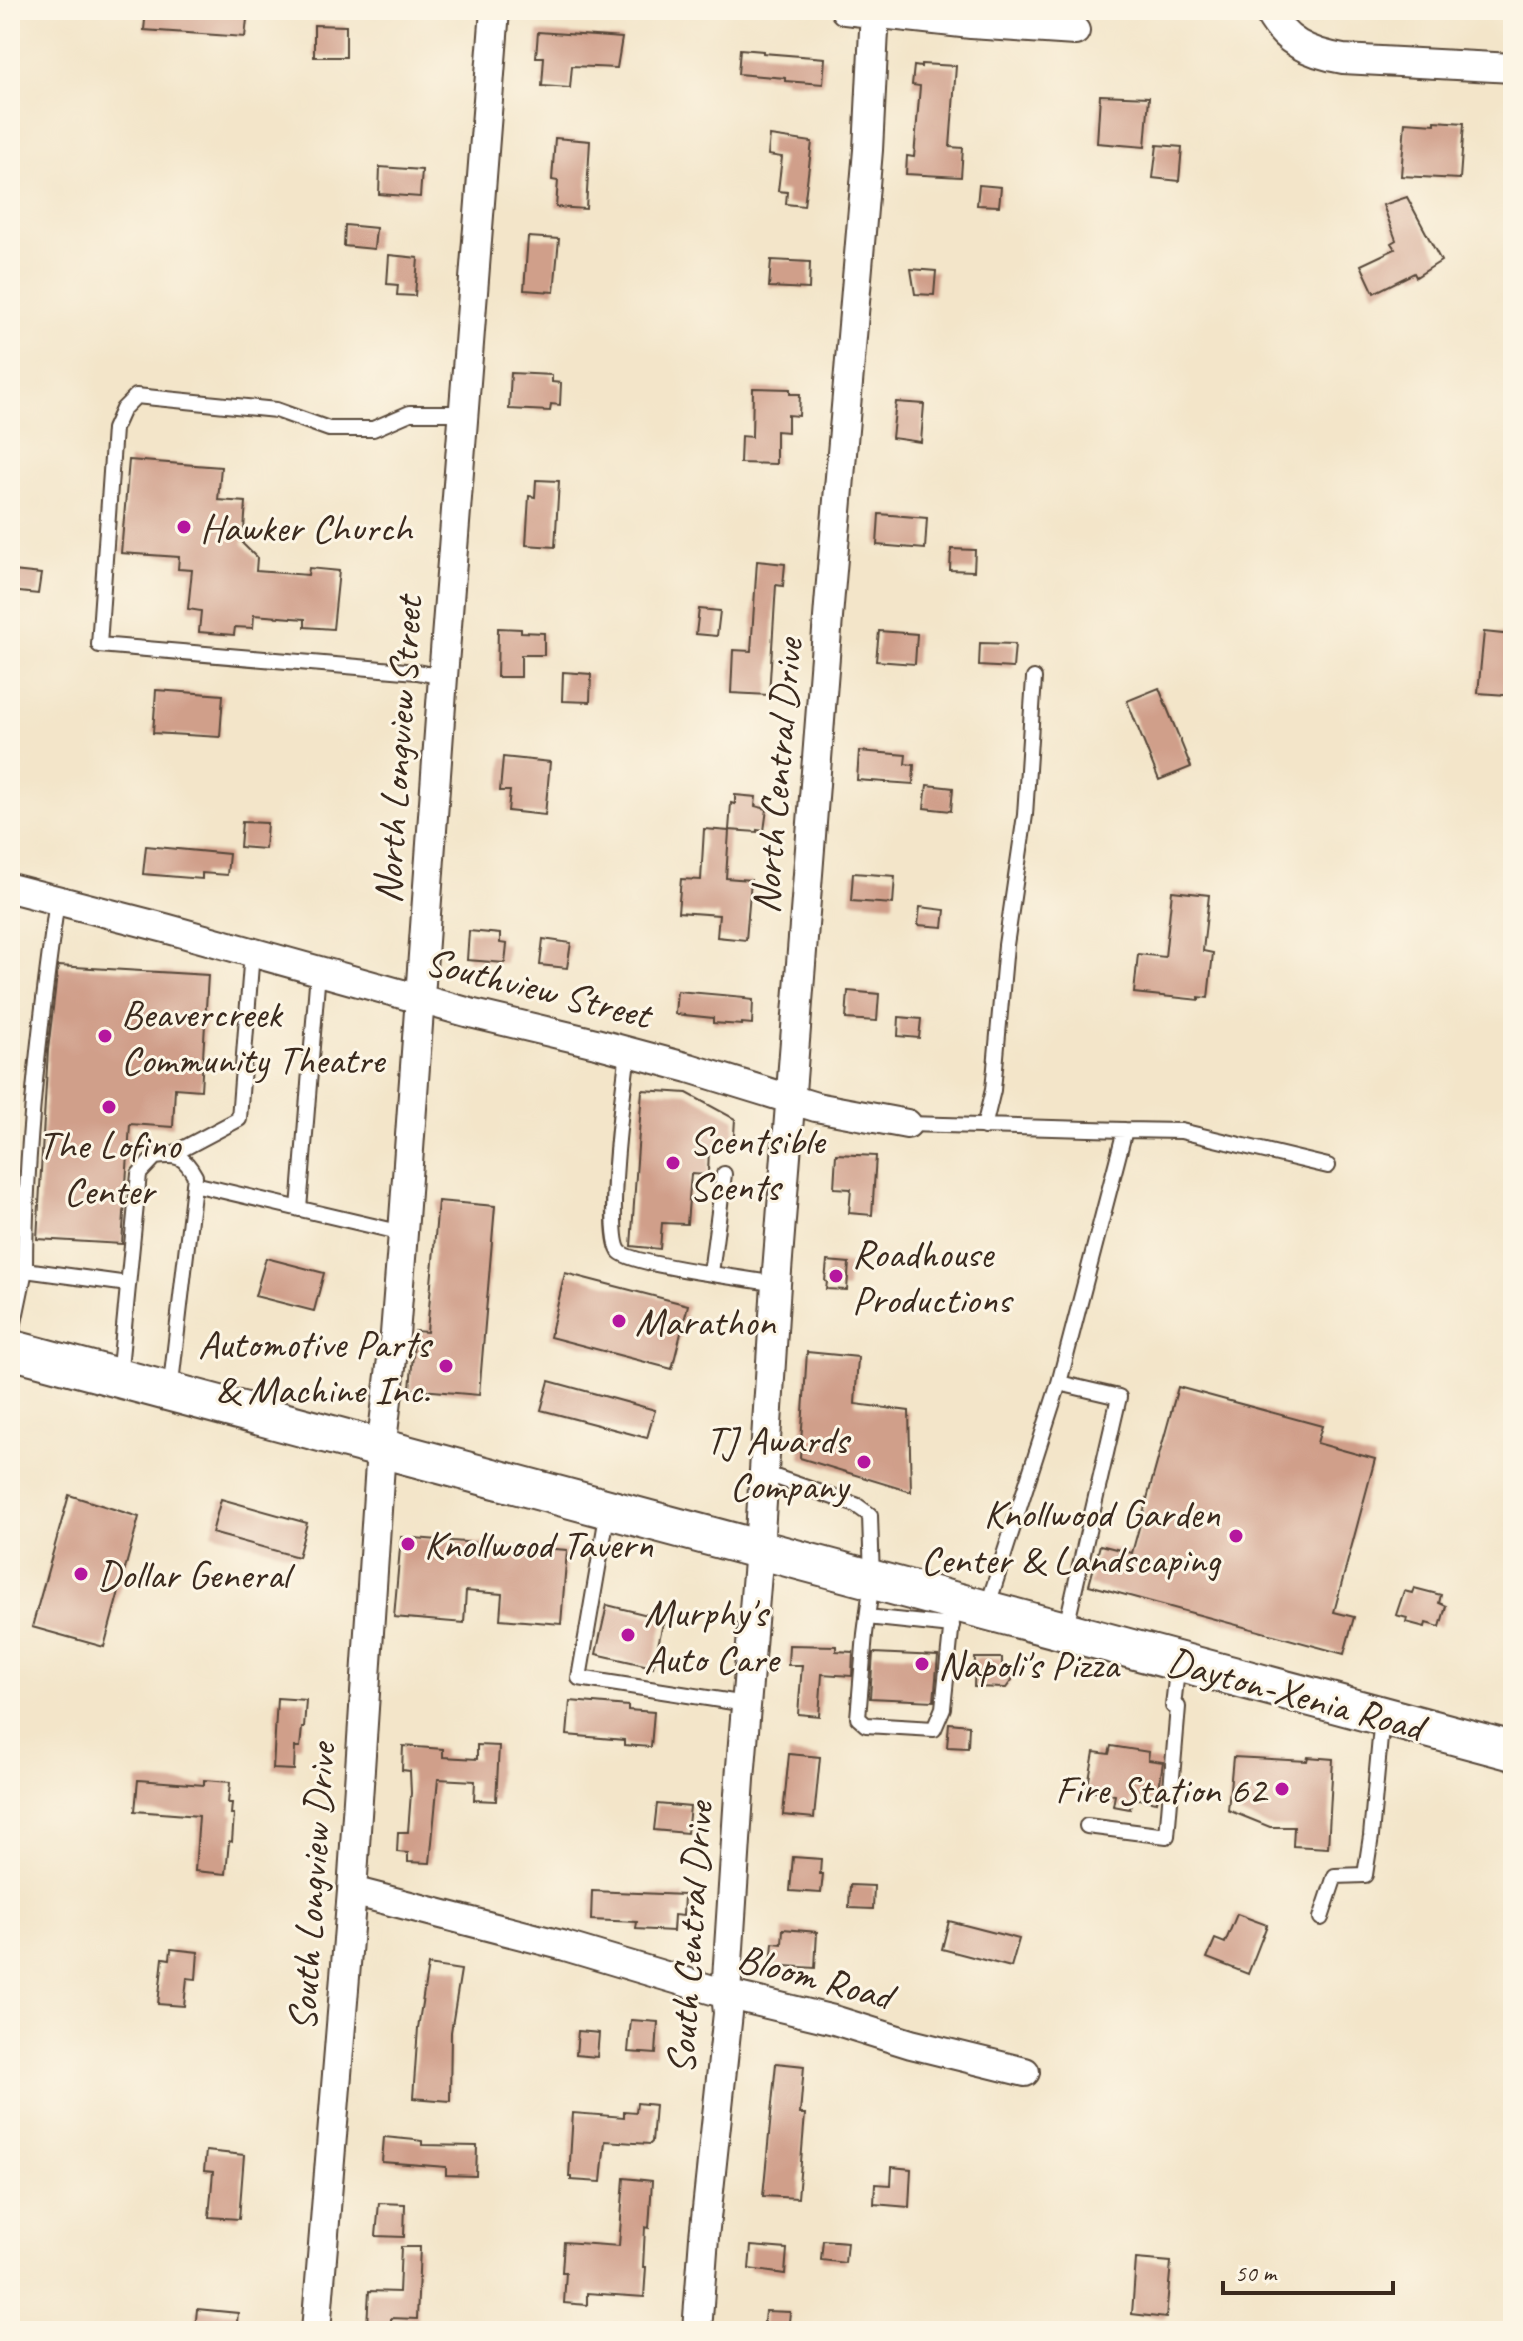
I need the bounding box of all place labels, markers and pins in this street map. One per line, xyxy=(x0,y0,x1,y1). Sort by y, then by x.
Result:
place label: Hawker Church xyxy=(200,503,415,553)
marker: Hawker Church xyxy=(175,518,193,536)
place label: Beavercreek Community Theatre xyxy=(121,989,387,1085)
marker: Beavercreek Community Theatre xyxy=(96,1027,114,1045)
marker: The Lofino Center xyxy=(100,1098,118,1116)
place label: Scentsible Scents xyxy=(689,1116,827,1212)
place label: The Lofino Center xyxy=(38,1120,182,1216)
marker: Scentsible Scents xyxy=(664,1154,682,1172)
place label: Roadhouse Productions xyxy=(852,1229,1014,1325)
marker: Roadhouse Productions xyxy=(827,1267,845,1285)
place label: Marathon xyxy=(635,1297,776,1347)
marker: Marathon xyxy=(610,1312,628,1330)
place label: Automotive Parts & Machine Inc. xyxy=(198,1319,433,1415)
marker: Automotive Parts & Machine Inc. xyxy=(437,1357,455,1375)
place label: TJ Awards Company xyxy=(706,1415,851,1511)
marker: TJ Awards Company xyxy=(855,1453,873,1471)
place label: Knollwood Garden Center & Landscaping xyxy=(921,1489,1222,1585)
place label: Knollwood Tavern xyxy=(424,1520,654,1570)
marker: Knollwood Garden Center & Landscaping xyxy=(1227,1527,1245,1545)
marker: Knollwood Tavern xyxy=(399,1535,417,1553)
place label: Dollar General xyxy=(97,1550,295,1600)
marker: Dollar General xyxy=(72,1565,90,1583)
place label: Murphy's Auto Care xyxy=(644,1588,781,1684)
marker: Murphy's Auto Care xyxy=(619,1626,637,1644)
place label: Napoli's Pizza xyxy=(938,1640,1122,1690)
marker: Napoli's Pizza xyxy=(913,1655,931,1673)
place label: Fire Station 62 xyxy=(1055,1765,1269,1815)
marker: Fire Station 62 xyxy=(1273,1780,1291,1798)

